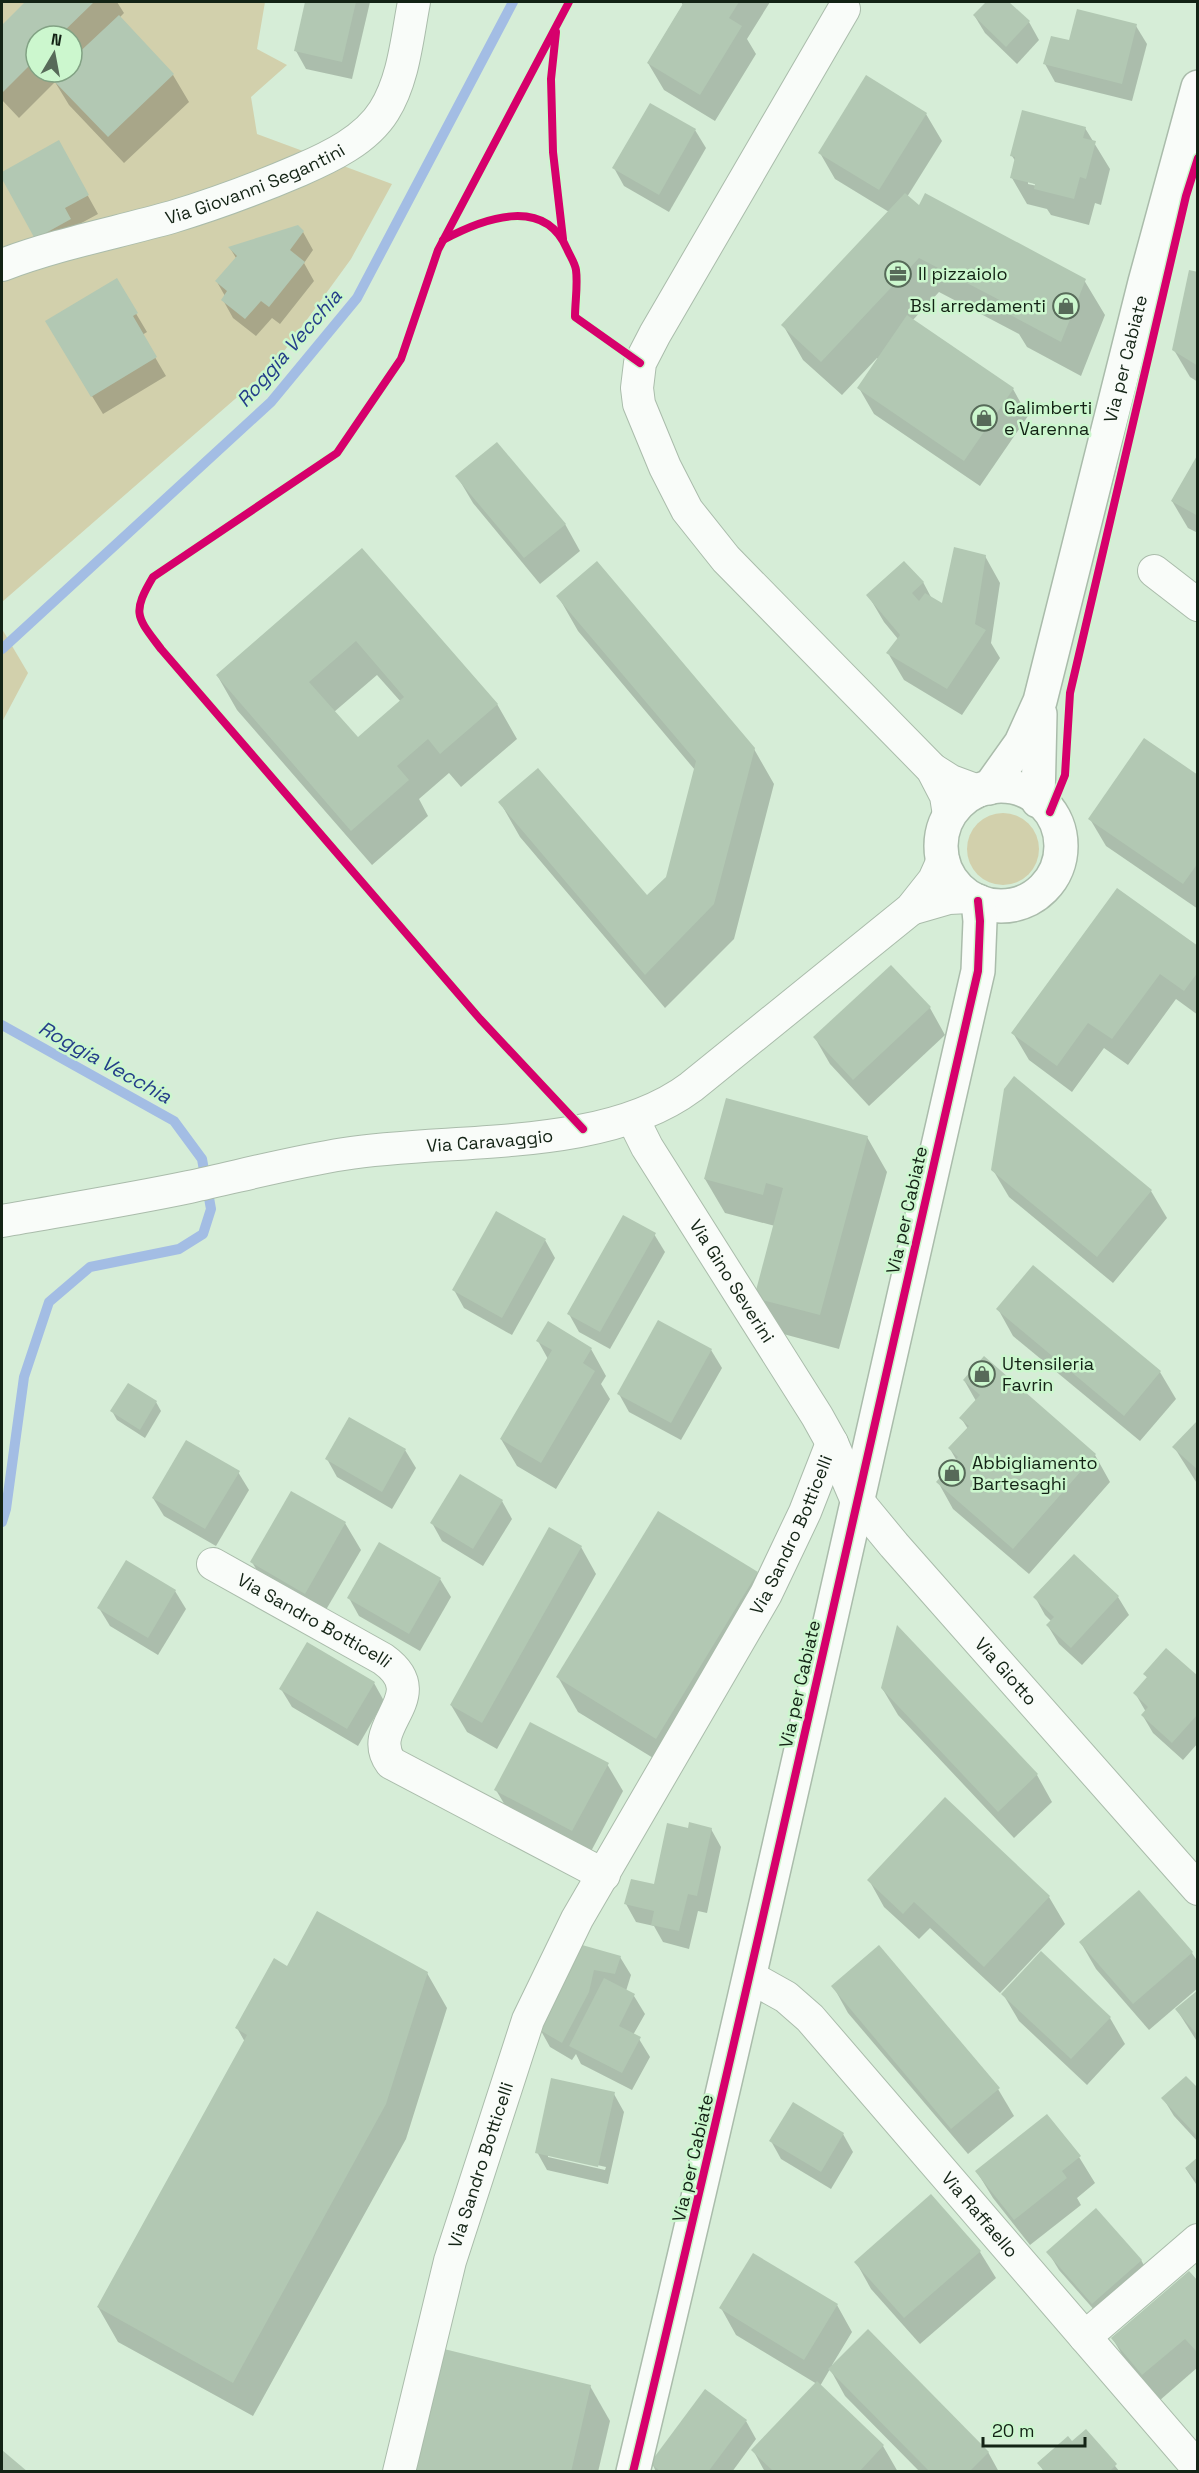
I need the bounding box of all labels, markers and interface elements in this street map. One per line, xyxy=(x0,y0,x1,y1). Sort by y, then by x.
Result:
north arrow xyxy=(24,24,84,84)
text: N xyxy=(49,28,64,51)
street label: Via Giovanni Segantini xyxy=(163,138,349,229)
office icon: Il pizzaiolo xyxy=(883,259,913,289)
place label: Il pizzaiolo xyxy=(918,262,1008,285)
water label: Roggia Vecchia xyxy=(231,283,348,412)
shop icon: Bsl arredamenti xyxy=(1051,291,1081,321)
street label: Via per Cabiate xyxy=(1098,293,1152,425)
place label: Bsl arredamenti xyxy=(910,294,1046,317)
place label: Galimberti e Varenna xyxy=(1004,396,1092,440)
shop icon: Galimberti e Varenna xyxy=(969,403,999,433)
water label: Roggia Vecchia xyxy=(34,1015,176,1109)
street label: Via Caravaggio xyxy=(426,1124,555,1157)
street label: Via per Cabiate xyxy=(881,1144,932,1276)
street label: Via Gino Severini xyxy=(685,1215,780,1347)
place label: Utensileria Favrin xyxy=(1002,1352,1094,1396)
shop icon: Utensileria Favrin xyxy=(967,1359,997,1389)
place label: Abbigliamento Bartesaghi xyxy=(972,1451,1098,1495)
street label: Via Sandro Botticelli xyxy=(744,1452,837,1619)
shop icon: Abbigliamento Bartesaghi xyxy=(937,1458,967,1488)
street label: Via Sandro Botticelli xyxy=(233,1568,397,1672)
street label: Via per Cabiate xyxy=(774,1618,825,1750)
street label: Via Giotto xyxy=(970,1633,1042,1710)
street label: Via Sandro Botticelli xyxy=(443,2079,518,2251)
street label: Via per Cabiate xyxy=(667,2092,718,2224)
street label: Via Raffaello xyxy=(937,2167,1023,2262)
scale bar xyxy=(983,2410,1085,2448)
text: 20 m xyxy=(992,2419,1035,2442)

